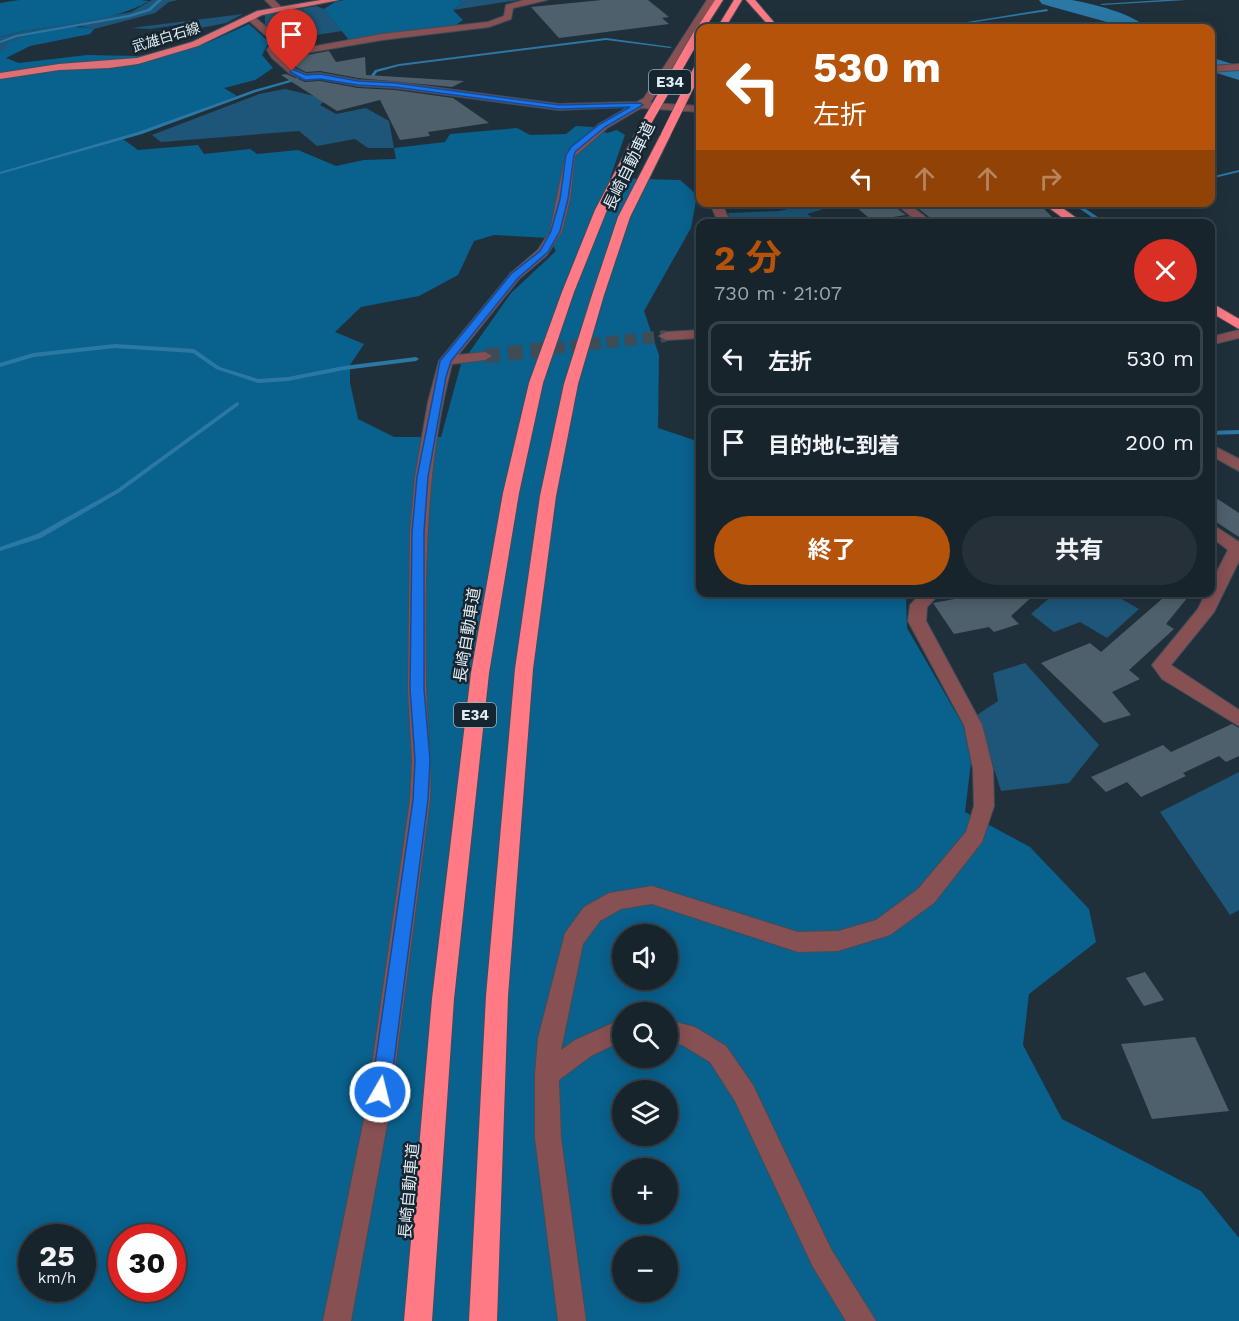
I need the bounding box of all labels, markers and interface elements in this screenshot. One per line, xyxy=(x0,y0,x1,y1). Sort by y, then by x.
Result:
pin xyxy=(266,9,317,71)
icon: arrive xyxy=(275,18,308,51)
street label: 武雄白石線 xyxy=(130,19,202,55)
text: 530 m xyxy=(813,43,941,92)
icon: left xyxy=(714,48,792,126)
road number: E34 xyxy=(649,70,691,94)
text: 左折 xyxy=(813,99,867,131)
street label: 長崎自動車道 xyxy=(599,119,659,213)
icon: left xyxy=(845,162,878,195)
icon: ahead xyxy=(908,162,941,195)
icon: ahead xyxy=(971,162,1004,195)
icon: right xyxy=(1034,162,1067,195)
text: 2 分 xyxy=(714,237,782,279)
button: close xyxy=(1134,239,1197,302)
text: 730 m · 21:07 xyxy=(714,281,842,305)
icon: left xyxy=(717,342,750,375)
text: 530 m xyxy=(1126,346,1194,371)
text: 左折 xyxy=(768,349,812,374)
icon: arrive xyxy=(717,426,750,459)
text: 200 m xyxy=(1125,430,1194,455)
text: 目的地に到着 xyxy=(768,433,900,458)
button: 終了 xyxy=(714,516,950,585)
button: 共有 xyxy=(962,516,1197,585)
street label: 長崎自動車道 xyxy=(450,586,484,684)
road number: E34 xyxy=(454,703,496,727)
map controls xyxy=(612,924,678,1302)
button: sound xyxy=(612,924,678,990)
button: search xyxy=(612,1002,678,1068)
position arrow xyxy=(348,1060,412,1124)
button: layers xyxy=(612,1080,678,1146)
street label: 長崎自動車道 xyxy=(395,1142,423,1240)
button: + xyxy=(612,1158,678,1224)
speed limit sign: 30 xyxy=(108,1224,186,1302)
button: − xyxy=(612,1236,678,1302)
text: 25 xyxy=(39,1238,75,1273)
text: km/h xyxy=(38,1269,76,1287)

